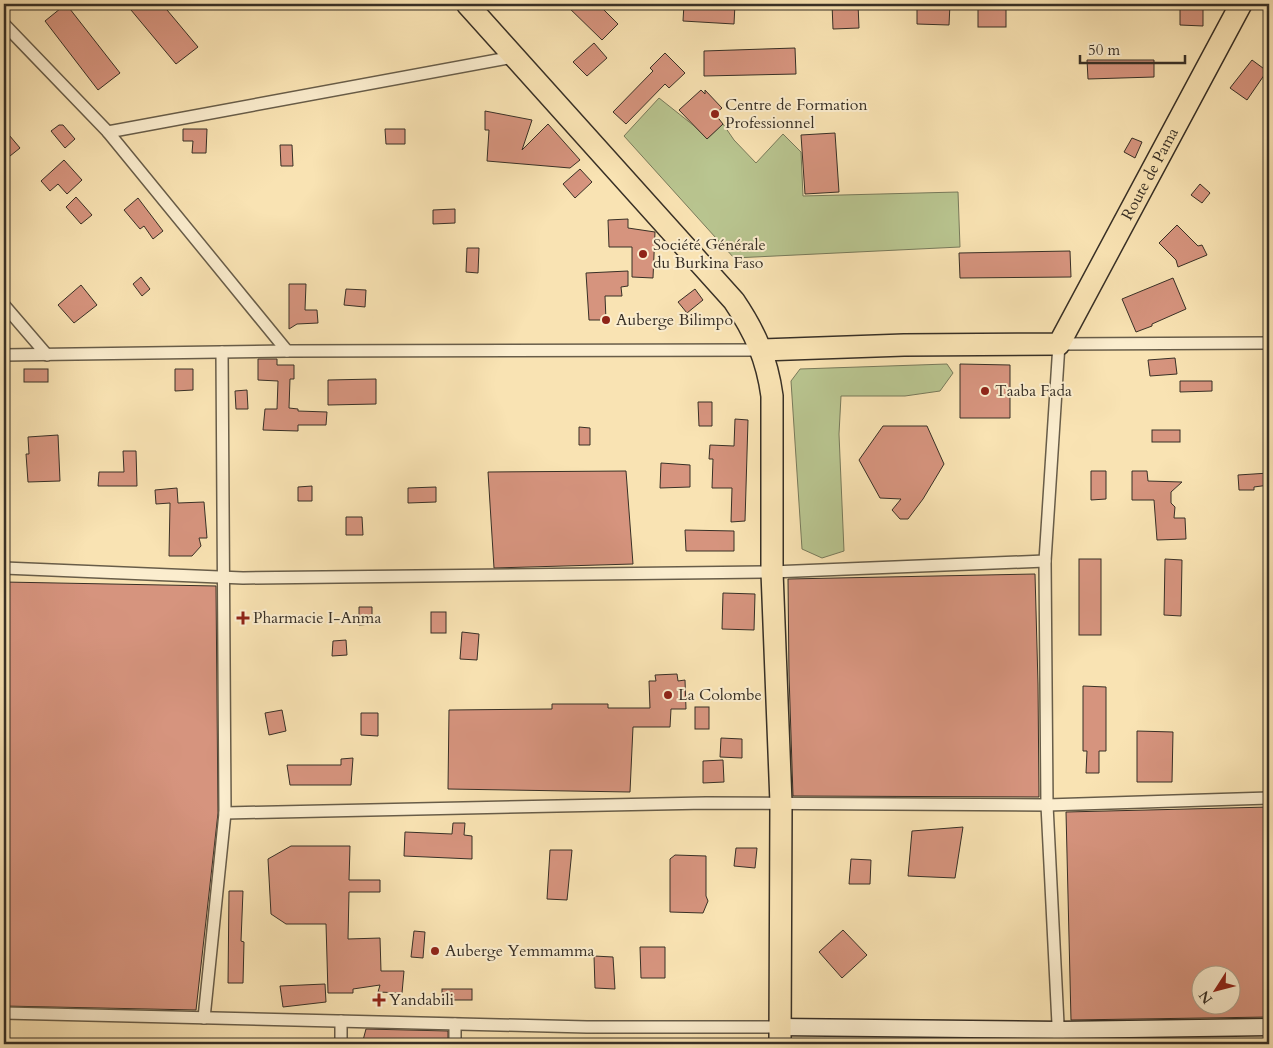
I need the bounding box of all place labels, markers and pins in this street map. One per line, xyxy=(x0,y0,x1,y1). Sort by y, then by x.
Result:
place label: Centre de Formation Professionnel xyxy=(725,94,867,134)
marker: Centre de Formation Professionnel xyxy=(709,108,721,120)
place label: Société Générale du Burkina Faso xyxy=(653,234,766,274)
marker: Société Générale du Burkina Faso xyxy=(637,248,649,260)
place label: Auberge Bilimpo xyxy=(616,309,733,331)
marker: Auberge Bilimpo xyxy=(600,314,612,326)
place label: Taaba Fada xyxy=(995,380,1072,402)
marker: Taaba Fada xyxy=(979,385,991,397)
place label: Pharmacie I-Anma xyxy=(253,607,381,629)
marker: Pharmacie I-Anma xyxy=(237,612,249,624)
place label: La Colombe xyxy=(678,684,762,706)
marker: La Colombe xyxy=(662,689,674,701)
place label: Auberge Yemmamma xyxy=(445,940,595,962)
marker: Auberge Yemmamma xyxy=(429,945,441,957)
place label: Yandabili xyxy=(389,989,455,1011)
marker: Yandabili xyxy=(373,994,385,1006)

